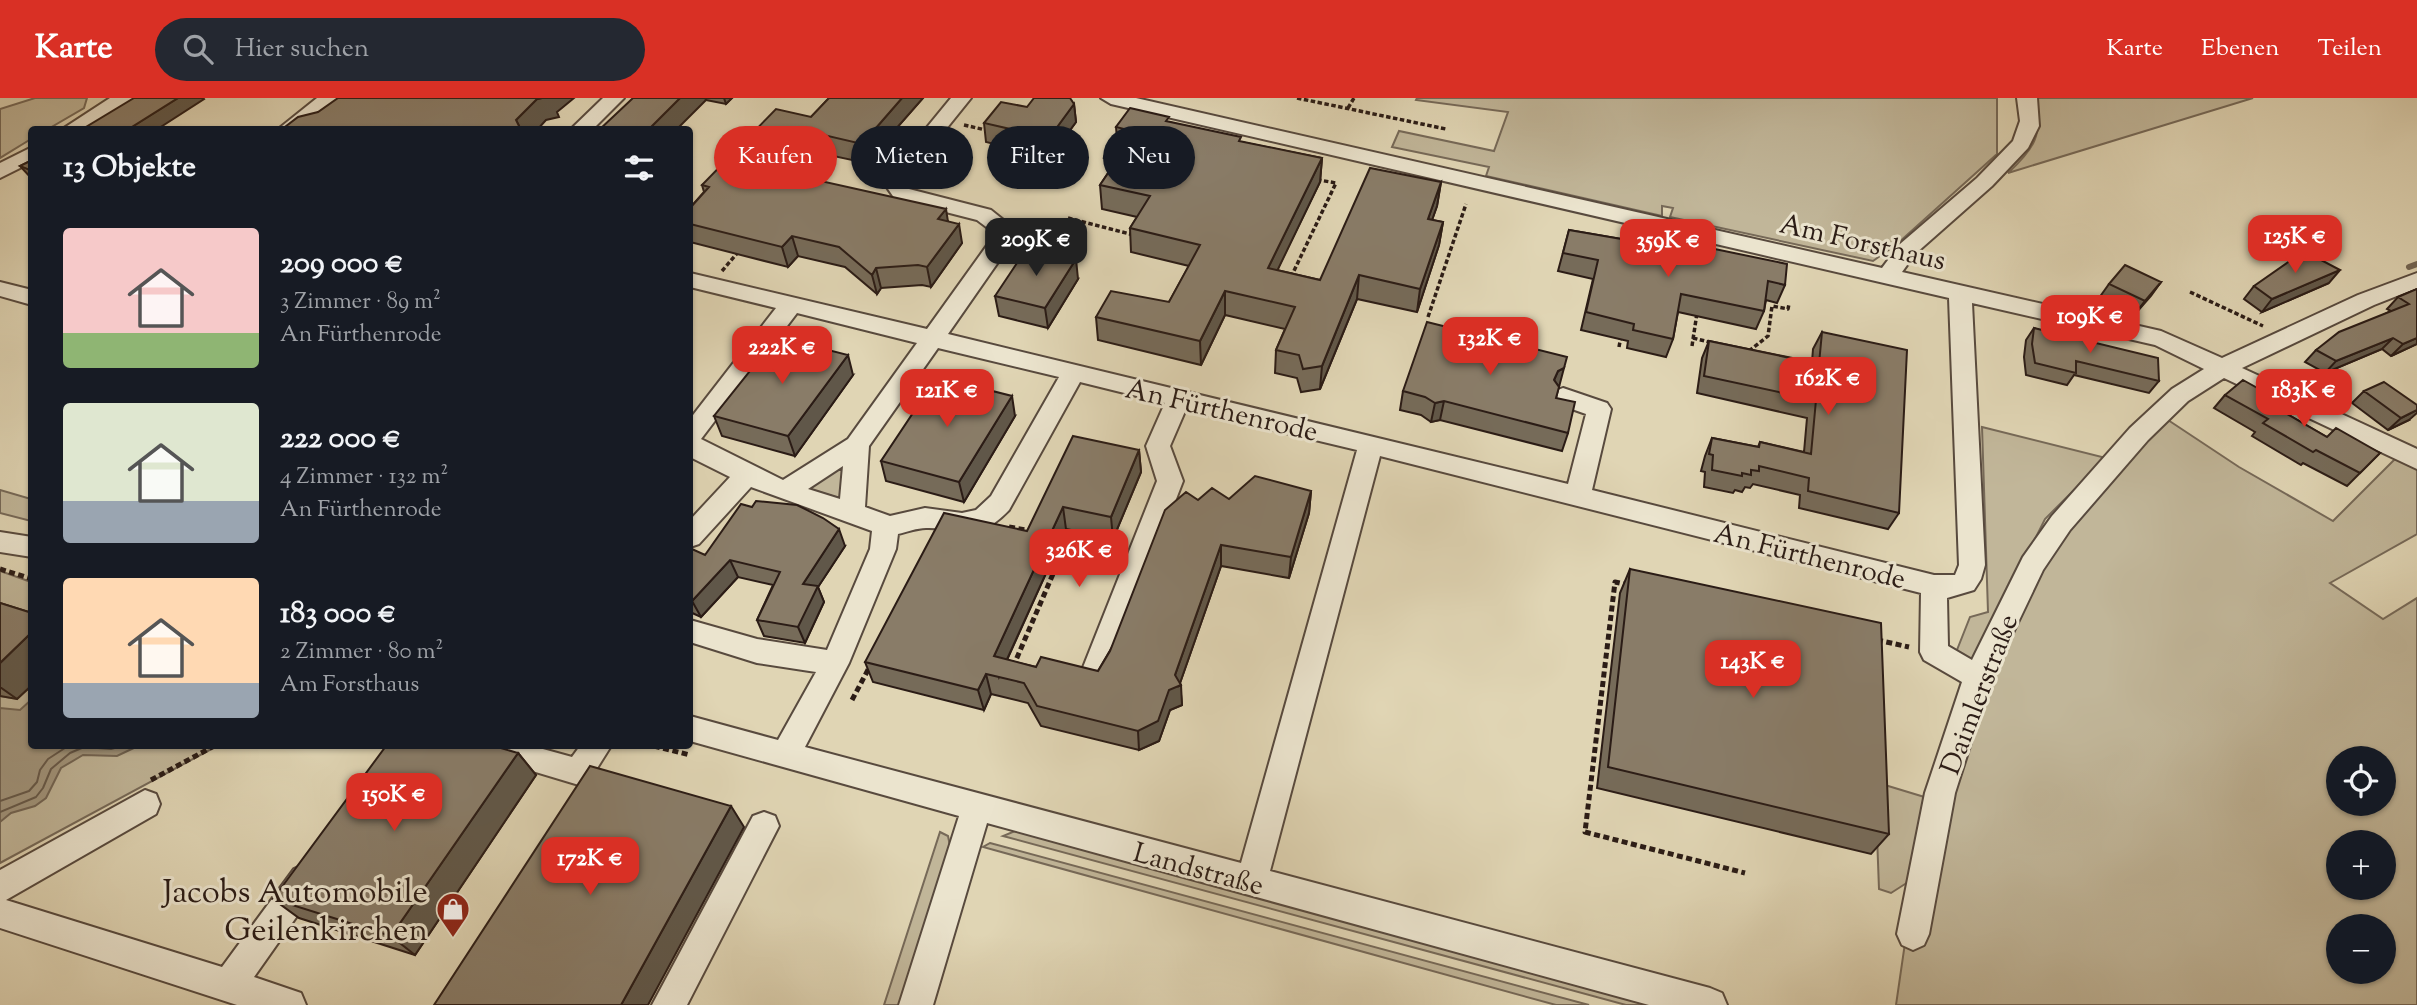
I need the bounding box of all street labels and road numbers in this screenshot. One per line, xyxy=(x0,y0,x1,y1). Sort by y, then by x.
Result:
street label: Am Forsthaus xyxy=(1775,205,1949,282)
street label: An Fürthenrode xyxy=(1121,370,1322,454)
street label: An Fürthenrode xyxy=(1709,515,1909,601)
street label: Daimlerstraße xyxy=(1932,609,2030,781)
street label: Landstraße xyxy=(1128,834,1268,908)

